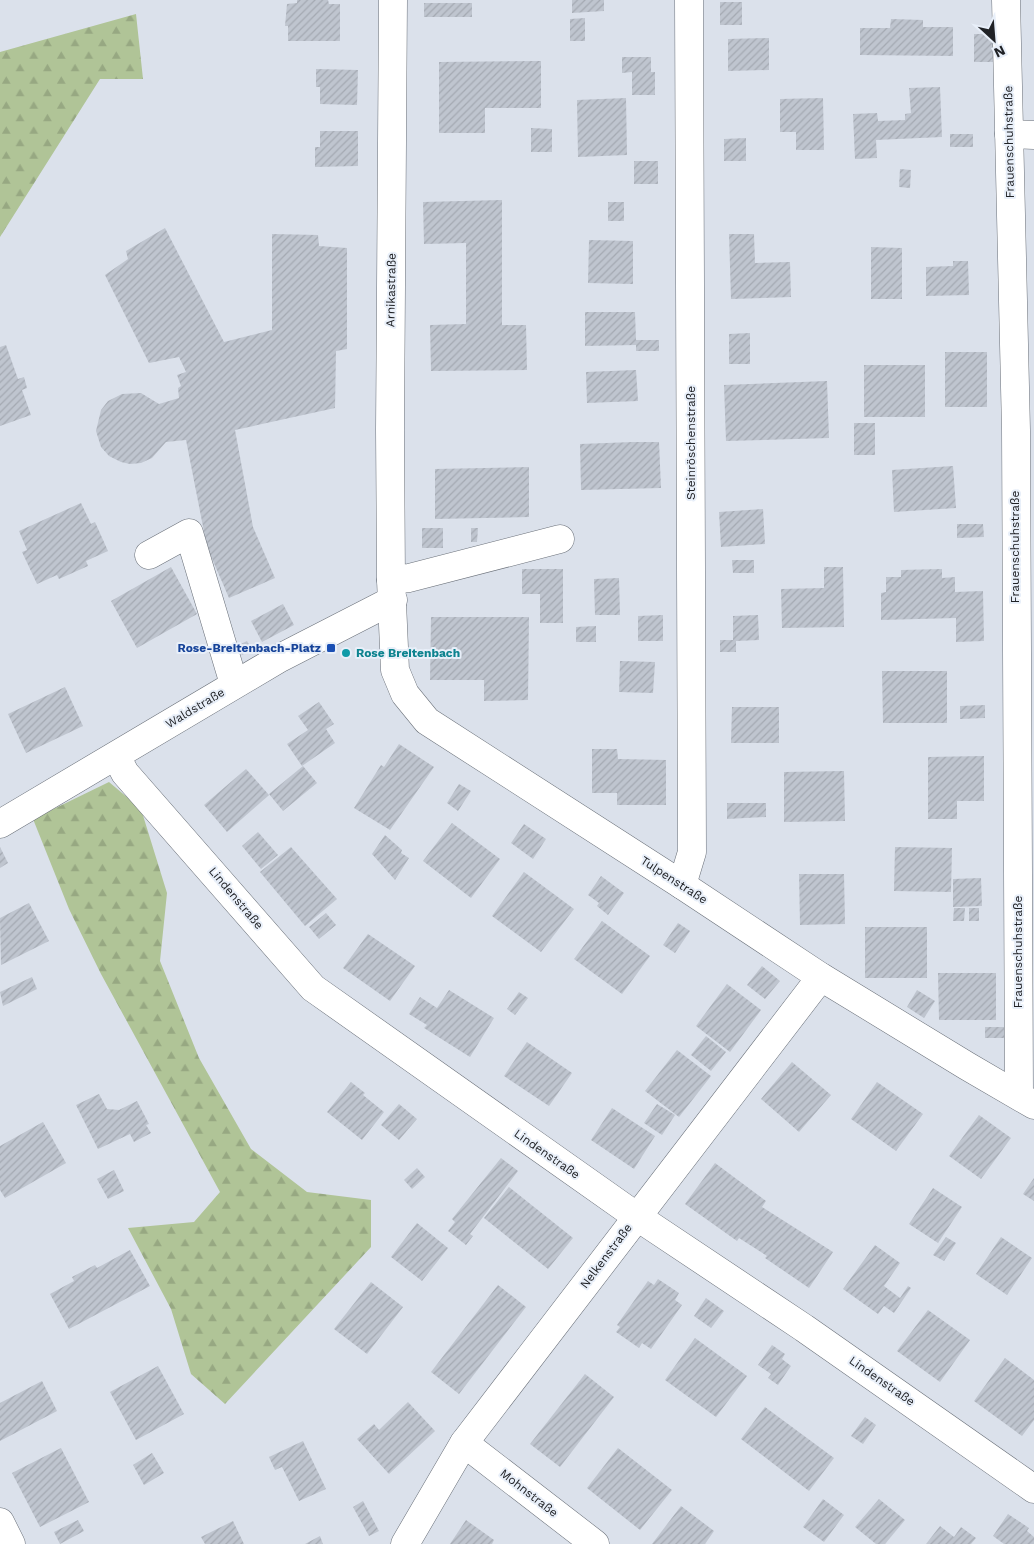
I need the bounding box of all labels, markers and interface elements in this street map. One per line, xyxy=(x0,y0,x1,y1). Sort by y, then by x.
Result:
north arrow xyxy=(969,15,1019,65)
text: N xyxy=(992,42,1008,61)
street label: Frauenschuhstraße xyxy=(1001,86,1017,198)
street label: Arnikastraße xyxy=(383,253,399,327)
street label: Steinröschenstraße xyxy=(684,386,698,500)
street label: Frauenschuhstraße xyxy=(1008,491,1022,603)
place label: Rose-Breitenbach-Platz xyxy=(177,641,321,655)
marker: Rose-Breitenbach-Platz xyxy=(325,642,337,654)
place label: Rose Breitenbach xyxy=(356,646,460,660)
marker: Rose Breitenbach xyxy=(340,647,352,659)
street label: Waldstraße xyxy=(163,685,227,731)
street label: Tulpenstraße xyxy=(638,853,710,907)
street label: Lindenstraße xyxy=(206,864,266,932)
street label: Frauenschuhstraße xyxy=(1011,896,1025,1008)
street label: Lindenstraße xyxy=(511,1126,583,1182)
street label: Nelkenstraße xyxy=(577,1221,635,1291)
street label: Lindenstraße xyxy=(846,1353,918,1409)
street label: Mohnstraße xyxy=(497,1466,561,1520)

